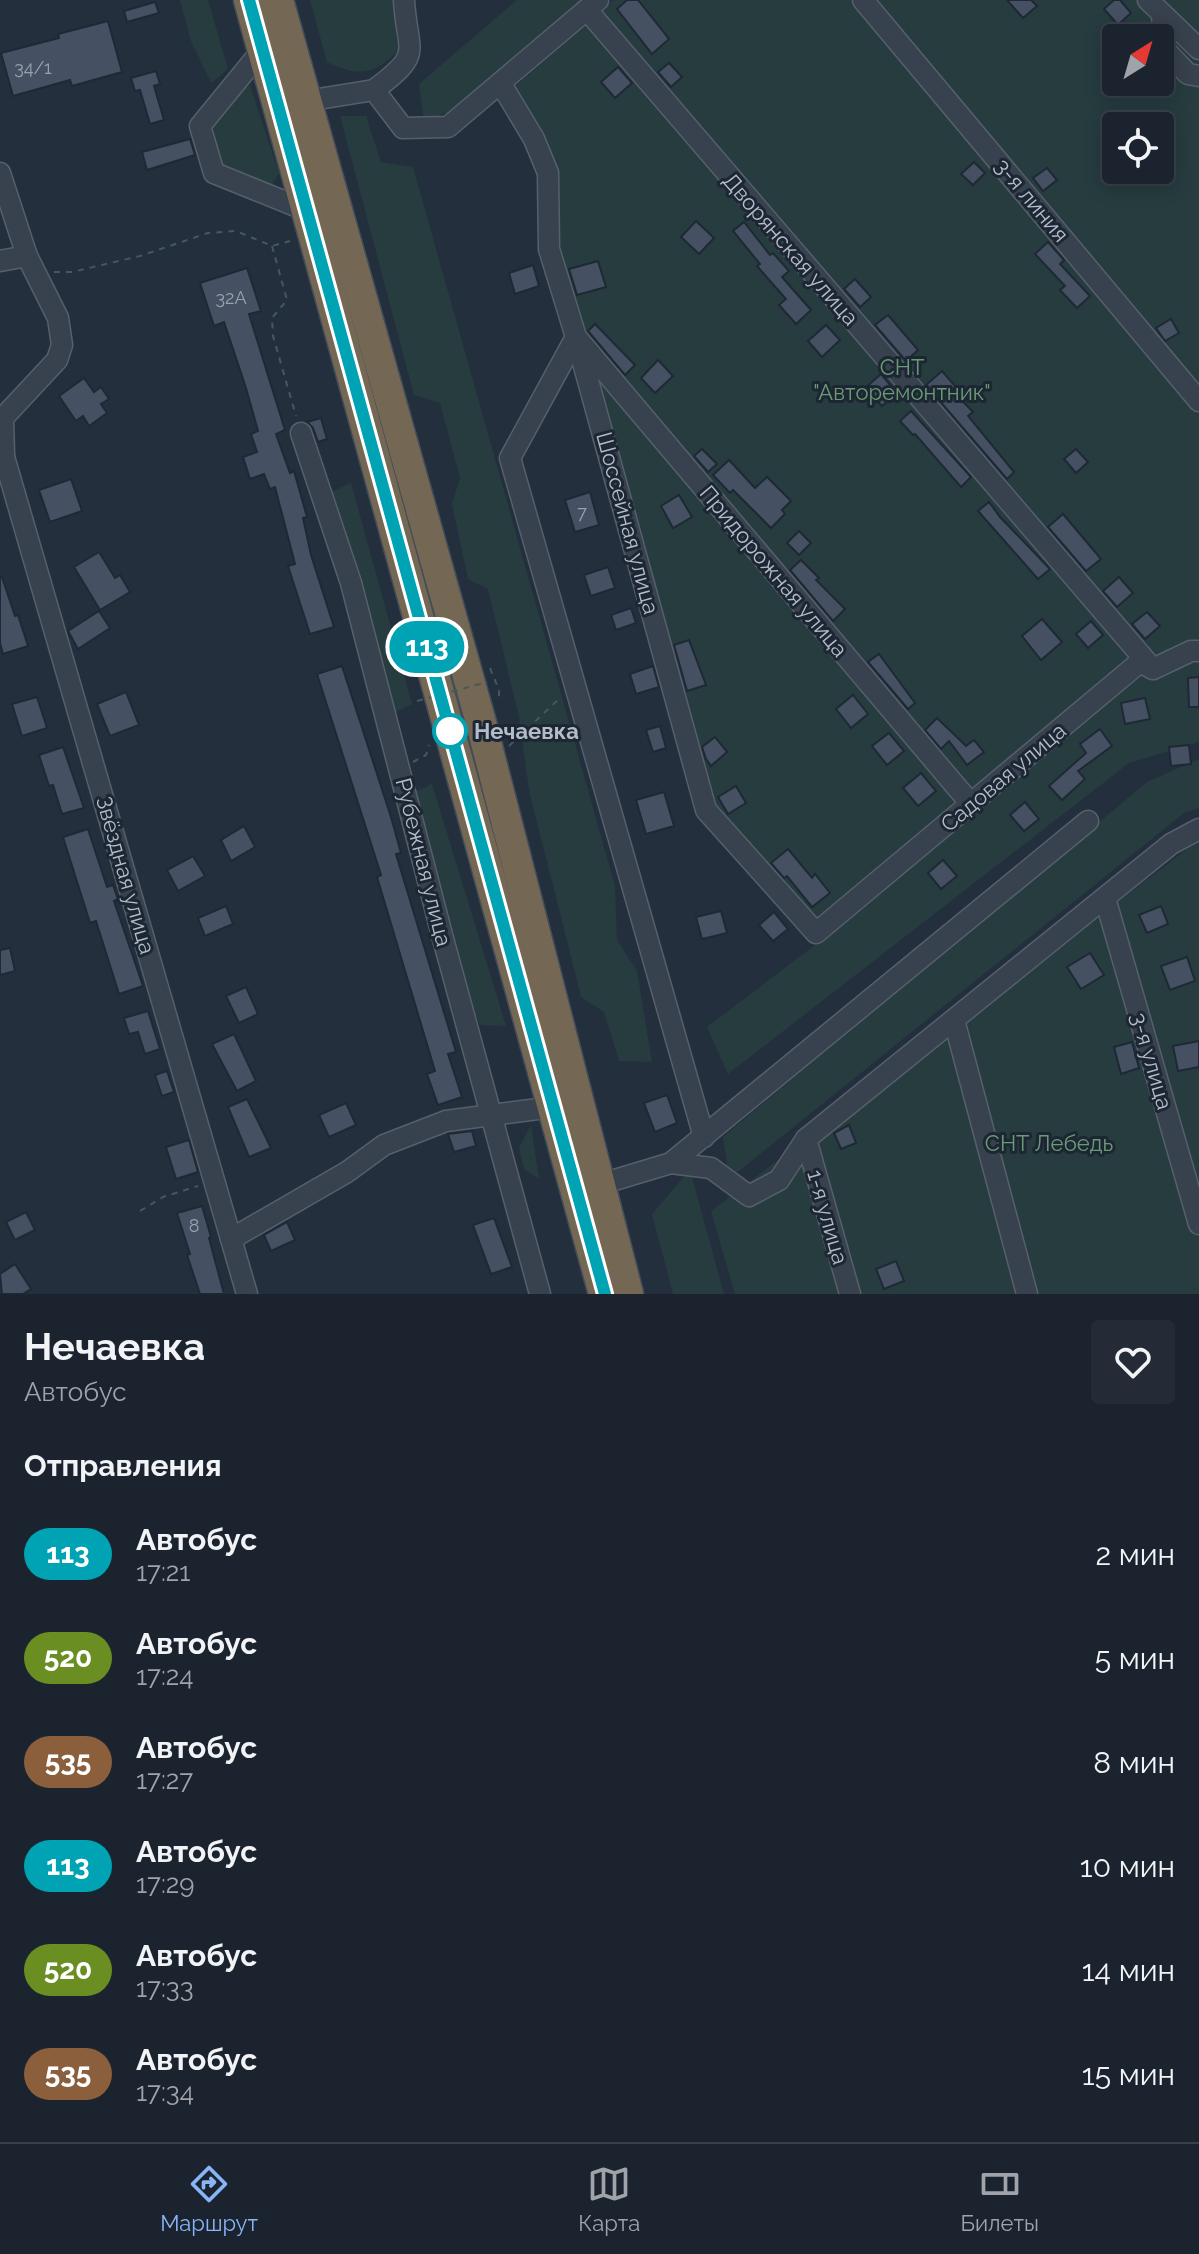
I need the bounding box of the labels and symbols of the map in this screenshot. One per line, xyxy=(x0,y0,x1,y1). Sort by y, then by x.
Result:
north arrow xyxy=(1102,24,1174,96)
house number: 34/1 xyxy=(14,57,52,78)
street label: 3-я линия xyxy=(990,153,1074,247)
street label: Дворянская улица xyxy=(718,168,864,330)
house number: 32А xyxy=(215,287,247,308)
park label: СНТ "Авторемонтник" xyxy=(813,354,991,405)
street label: Шоссейная улица xyxy=(591,429,665,617)
street label: Придорожная улица xyxy=(695,480,853,662)
house number: 7 xyxy=(577,502,587,523)
line badge: 113 xyxy=(381,621,473,673)
marker: Нечаевка xyxy=(433,714,467,748)
street label: Садовая улица xyxy=(935,717,1071,837)
place label: Нечаевка xyxy=(474,718,579,744)
street label: Рубежная улица xyxy=(390,775,458,949)
street label: Звёздная улица xyxy=(91,793,161,957)
street label: 3-я улица xyxy=(1126,1010,1178,1112)
park label: СНТ Лебедь xyxy=(985,1130,1113,1156)
street label: 1-я улица xyxy=(802,1167,854,1267)
house number: 8 xyxy=(189,1215,199,1236)

